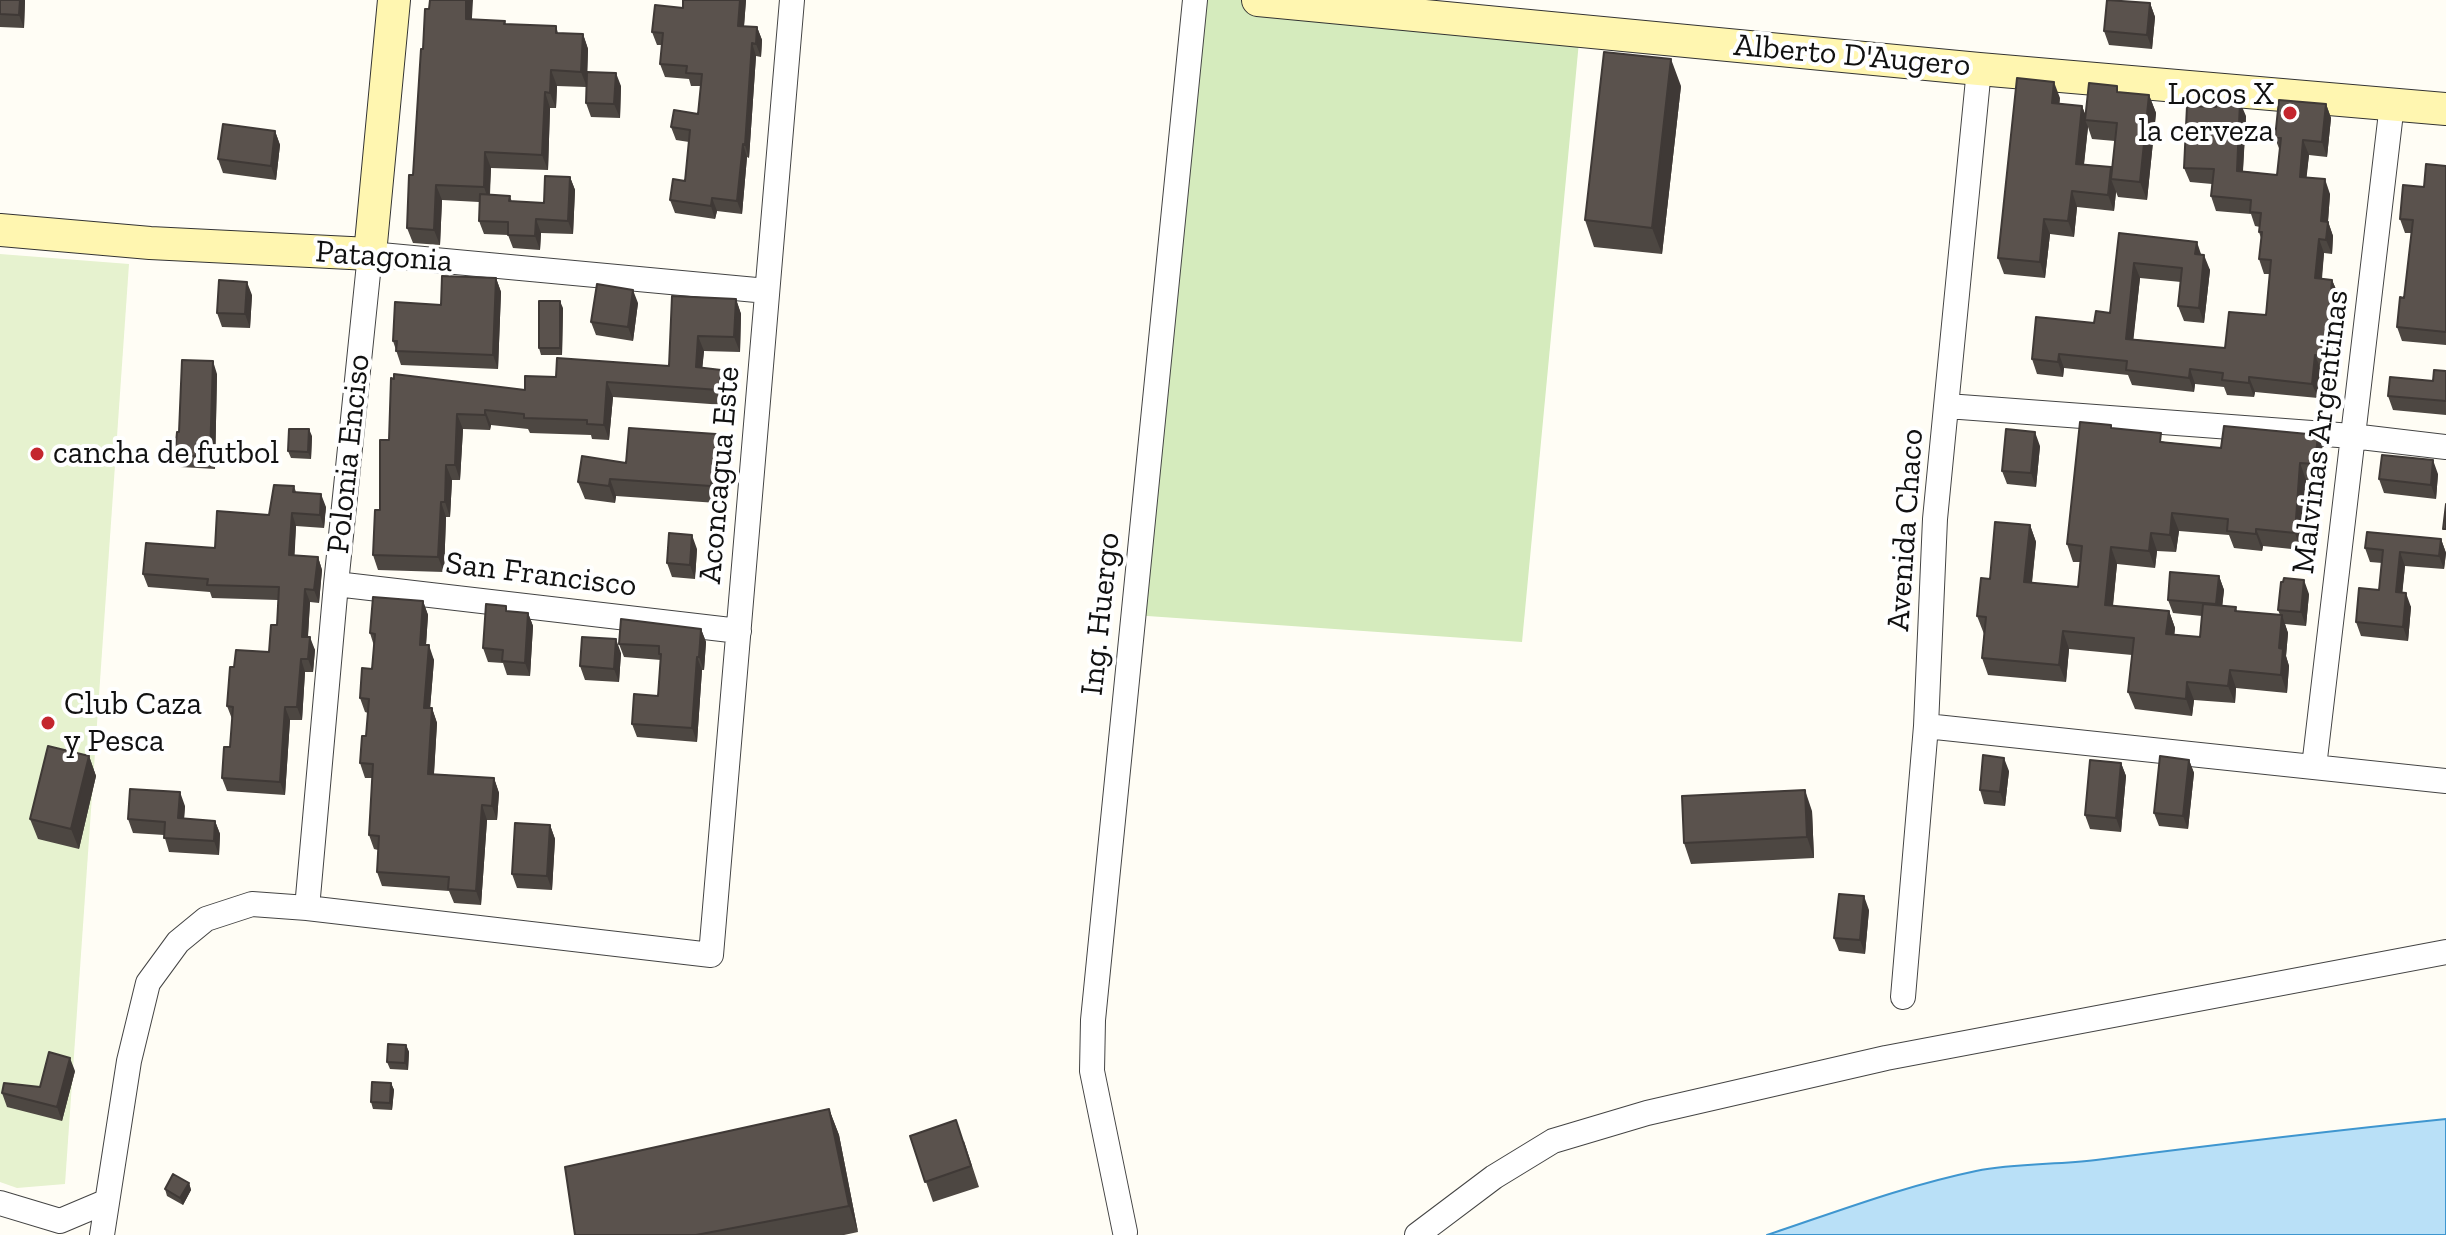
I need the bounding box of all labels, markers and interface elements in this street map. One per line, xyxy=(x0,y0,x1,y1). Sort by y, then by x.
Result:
street label: Alberto D'Augero xyxy=(1732,27,1972,85)
place label: Locos X la cerveza xyxy=(2138,76,2274,151)
marker: Locos X la cerveza xyxy=(2281,104,2299,122)
street label: Patagonia xyxy=(314,233,454,281)
street label: Malvinas Argentinas xyxy=(2285,288,2357,576)
street label: Polonia Enciso xyxy=(319,352,379,556)
street label: Aconcagua Este xyxy=(691,365,749,585)
street label: Avenida Chaco xyxy=(1880,427,1932,633)
place label: cancha de futbol xyxy=(53,435,279,473)
marker: cancha de futbol xyxy=(28,445,46,463)
street label: Ing. Huergo xyxy=(1073,531,1129,697)
street label: San Francisco xyxy=(443,544,639,606)
place label: Club Caza y Pesca xyxy=(64,686,202,761)
marker: Club Caza y Pesca xyxy=(39,714,57,732)

